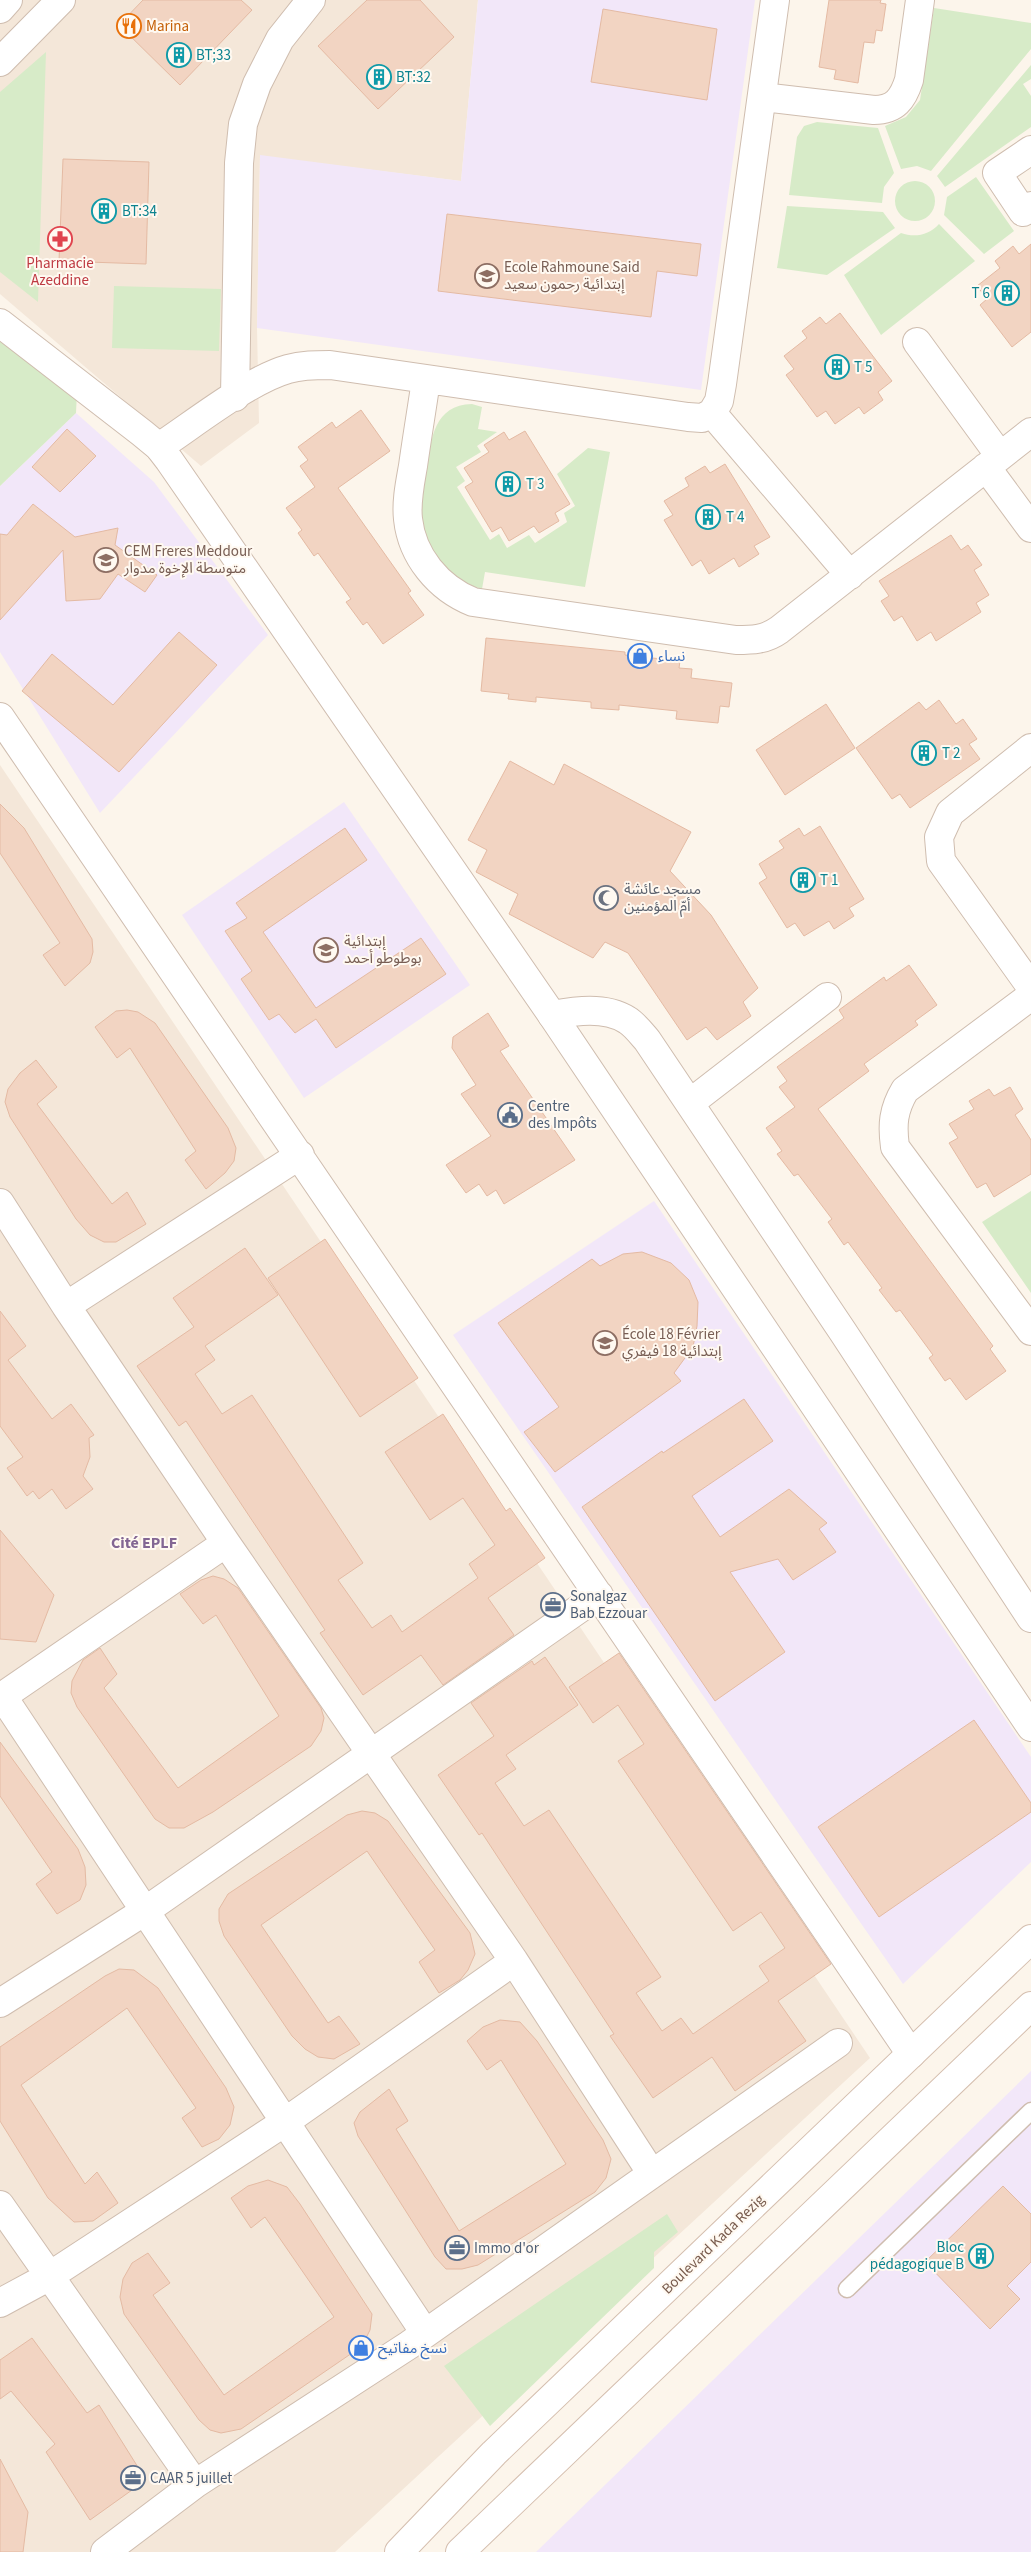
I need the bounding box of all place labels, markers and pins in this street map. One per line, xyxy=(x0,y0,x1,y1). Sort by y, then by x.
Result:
restaurant icon: Marina xyxy=(116,13,142,39)
place label: Marina xyxy=(146,16,189,37)
building icon: BT;33 xyxy=(166,42,192,68)
place label: BT;33 xyxy=(196,45,231,66)
building icon: BT:32 xyxy=(366,64,392,90)
place label: BT:32 xyxy=(396,67,431,88)
building icon: BT:34 xyxy=(91,198,117,224)
place label: BT:34 xyxy=(122,201,157,222)
pharmacy icon: Pharmacie Azeddine xyxy=(47,226,73,252)
place label: Pharmacie Azeddine xyxy=(26,253,94,291)
place label: Ecole Rahmoune Said إبتدائية رحمون سعيد xyxy=(504,257,640,295)
school or university icon: Ecole Rahmoune Said إبتدائية رحمون سعيد xyxy=(474,263,500,289)
building icon: T 6 xyxy=(994,280,1020,306)
place label: T 6 xyxy=(972,283,990,304)
building icon: T 5 xyxy=(824,354,850,380)
place label: T 5 xyxy=(854,357,873,378)
building icon: T 3 xyxy=(495,471,521,497)
place label: T 3 xyxy=(526,474,545,495)
building icon: T 4 xyxy=(695,504,721,530)
place label: T 4 xyxy=(726,507,745,528)
place label: CEM Freres Meddour متوسطة الإخوة مدوار xyxy=(123,541,253,579)
school or university icon: CEM Freres Meddour متوسطة الإخوة مدوار xyxy=(93,547,119,573)
shop icon: نساء xyxy=(627,643,653,669)
place label: نساء xyxy=(658,646,685,667)
building icon: T 2 xyxy=(911,740,937,766)
place label: T 2 xyxy=(942,743,961,764)
building icon: T 1 xyxy=(790,867,816,893)
place label: T 1 xyxy=(820,870,839,891)
place label: مسجد عائشة أمّ المؤمنين xyxy=(624,879,701,917)
mosque icon: مسجد عائشة أمّ المؤمنين xyxy=(593,885,619,911)
place label: إبتدائية بوطوطو أحمد xyxy=(344,931,422,969)
school or university icon: إبتدائية بوطوطو أحمد xyxy=(313,937,339,963)
place label: Centre des Impôts xyxy=(528,1096,597,1134)
public building icon: Centre des Impôts xyxy=(497,1102,523,1128)
place label: École 18 Février إبتدائية 18 فيفري xyxy=(622,1324,722,1362)
school or university icon: École 18 Février إبتدائية 18 فيفري xyxy=(592,1330,618,1356)
place label: Sonalgaz Bab Ezzouar xyxy=(570,1586,648,1624)
office icon: Sonalgaz Bab Ezzouar xyxy=(540,1592,566,1618)
office icon: Immo d'or xyxy=(444,2235,470,2261)
place label: Bloc pédagogique B xyxy=(870,2237,964,2275)
place label: Immo d'or xyxy=(474,2238,540,2259)
building icon: Bloc pédagogique B xyxy=(968,2243,994,2269)
shop icon: نسخ مفاتيح xyxy=(348,2335,374,2361)
place label: نسخ مفاتيح xyxy=(378,2338,447,2360)
office icon: CAAR 5 juillet xyxy=(120,2465,146,2491)
place label: CAAR 5 juillet xyxy=(150,2468,232,2489)

